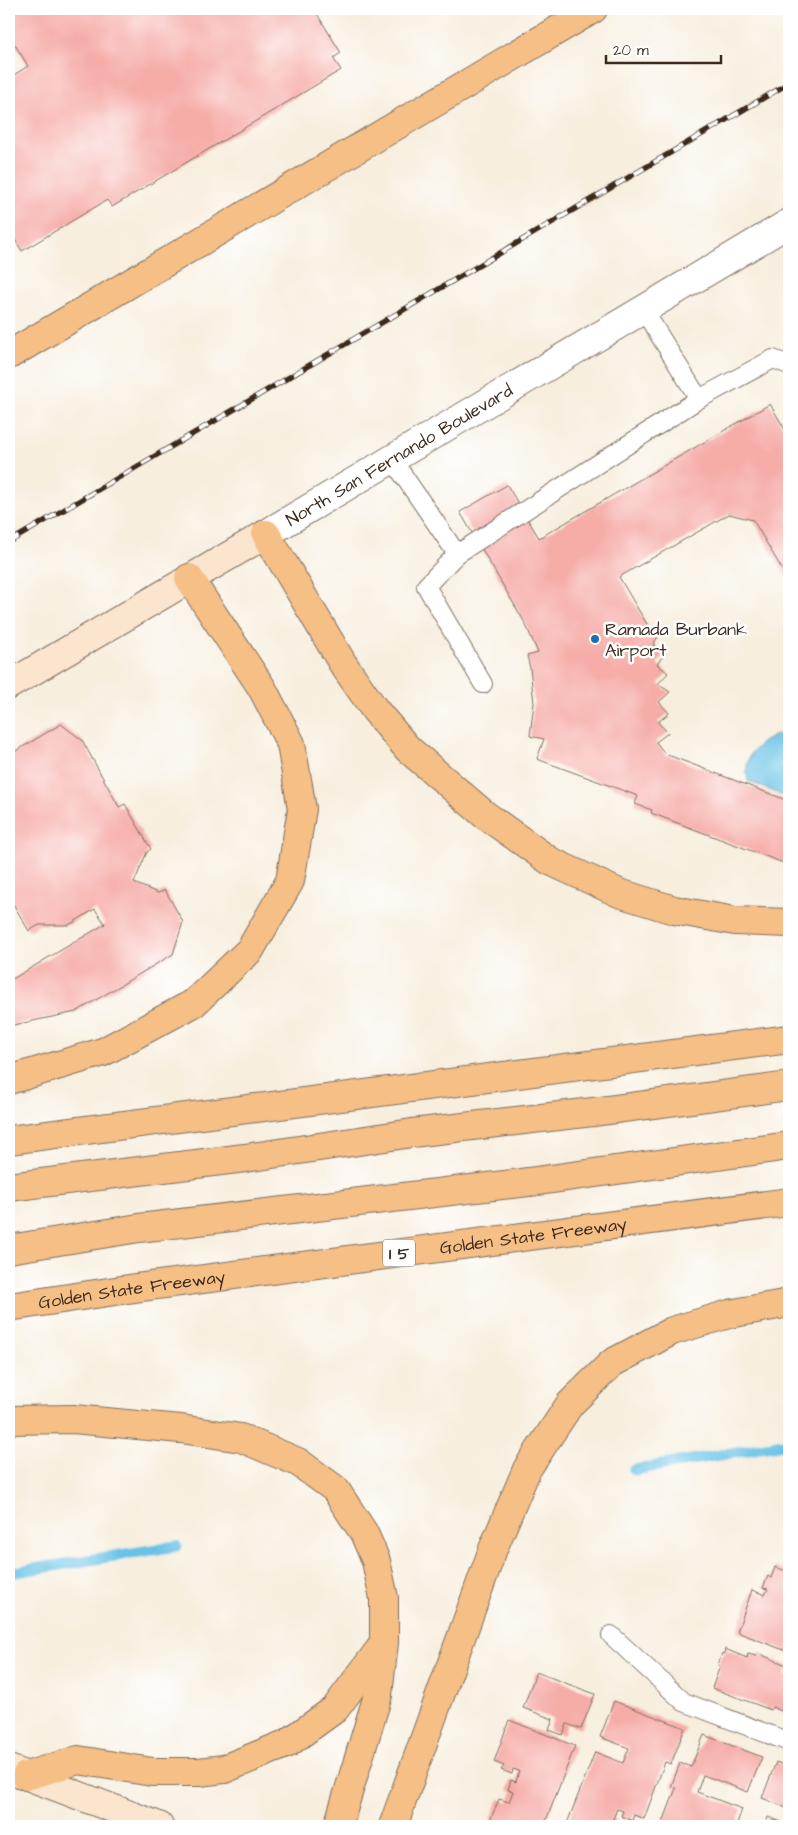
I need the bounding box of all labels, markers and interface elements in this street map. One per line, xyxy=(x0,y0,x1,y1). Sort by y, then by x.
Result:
scale bar xyxy=(606,32,720,64)
text: 20 m xyxy=(613,40,649,61)
street label: North San Fernando Boulevard xyxy=(281,378,518,532)
place label: Ramada Burbank Airport xyxy=(605,617,747,663)
marker: Ramada Burbank Airport xyxy=(589,633,601,645)
street label: Golden State Freeway xyxy=(438,1211,629,1261)
road number: I 5 xyxy=(383,1240,415,1266)
street label: Golden State Freeway xyxy=(37,1264,227,1315)

